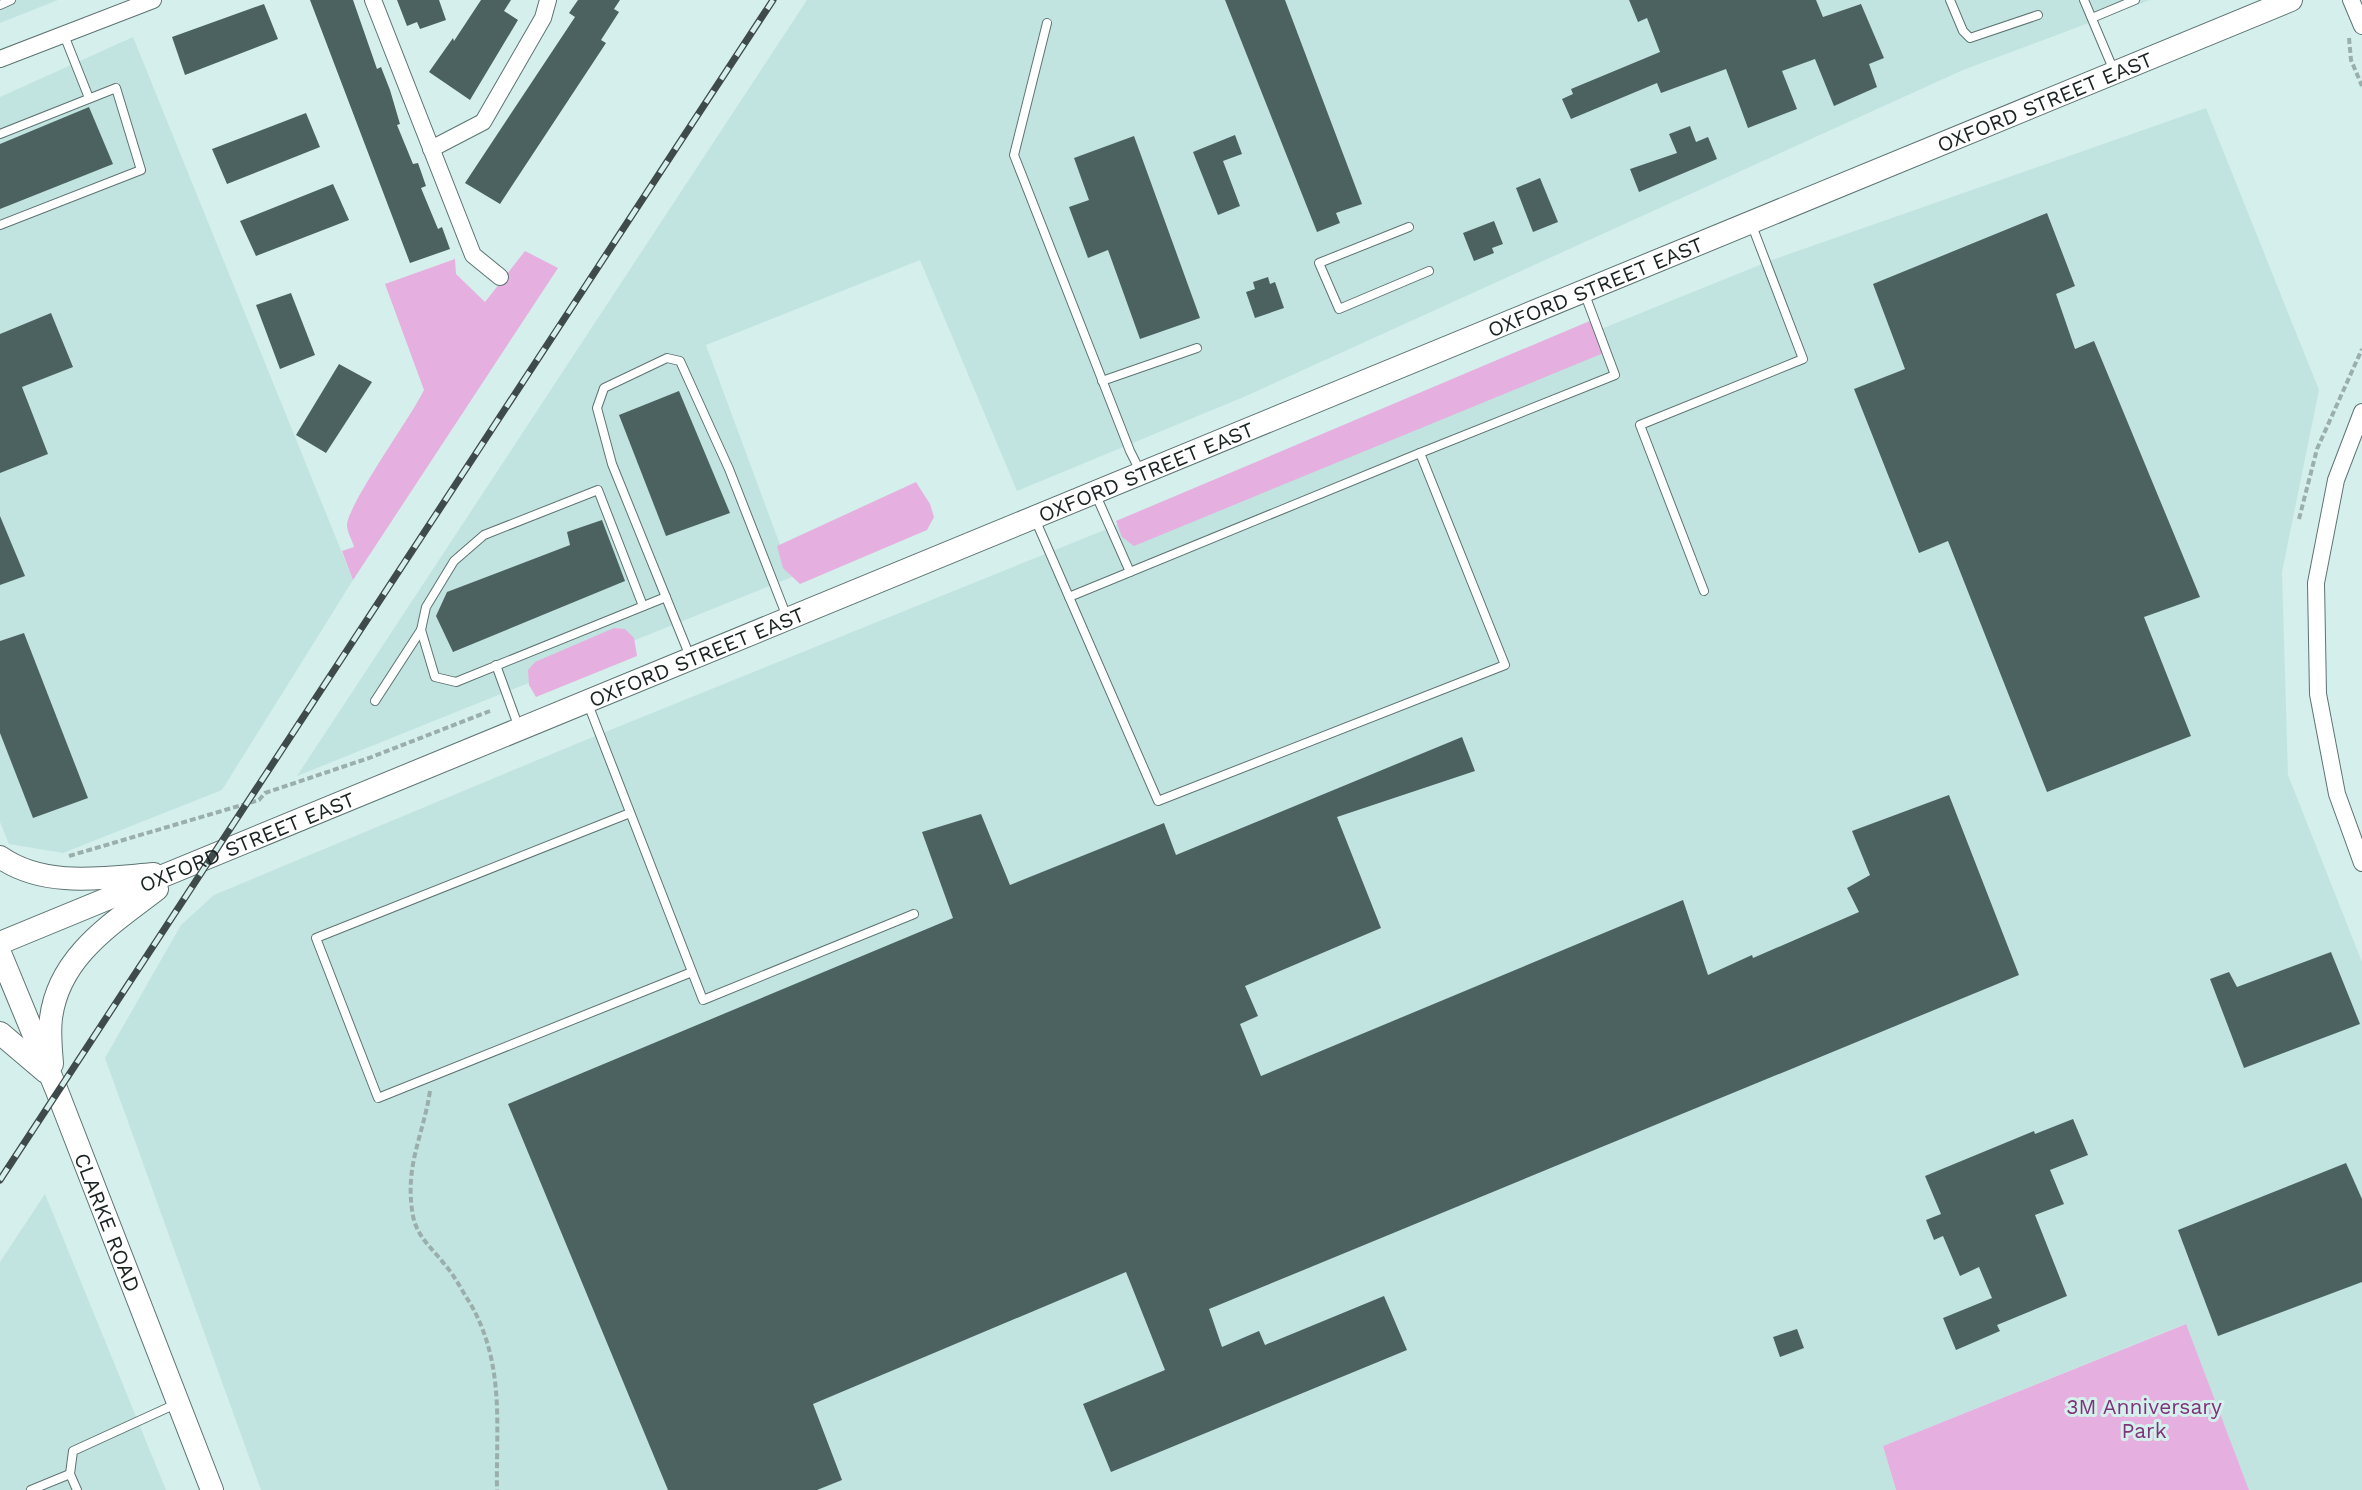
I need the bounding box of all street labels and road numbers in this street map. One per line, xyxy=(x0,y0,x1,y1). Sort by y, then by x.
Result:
street label: OXFORD STREET EAST xyxy=(1933,46,2156,157)
street label: OXFORD STREET EAST xyxy=(1484,231,1707,342)
street label: OXFORD STREET EAST xyxy=(1034,416,1257,527)
street label: OXFORD STREET EAST xyxy=(585,601,808,712)
street label: OXFORD STREET EAST xyxy=(136,786,359,897)
street label: CLARKE ROAD xyxy=(70,1149,146,1295)

